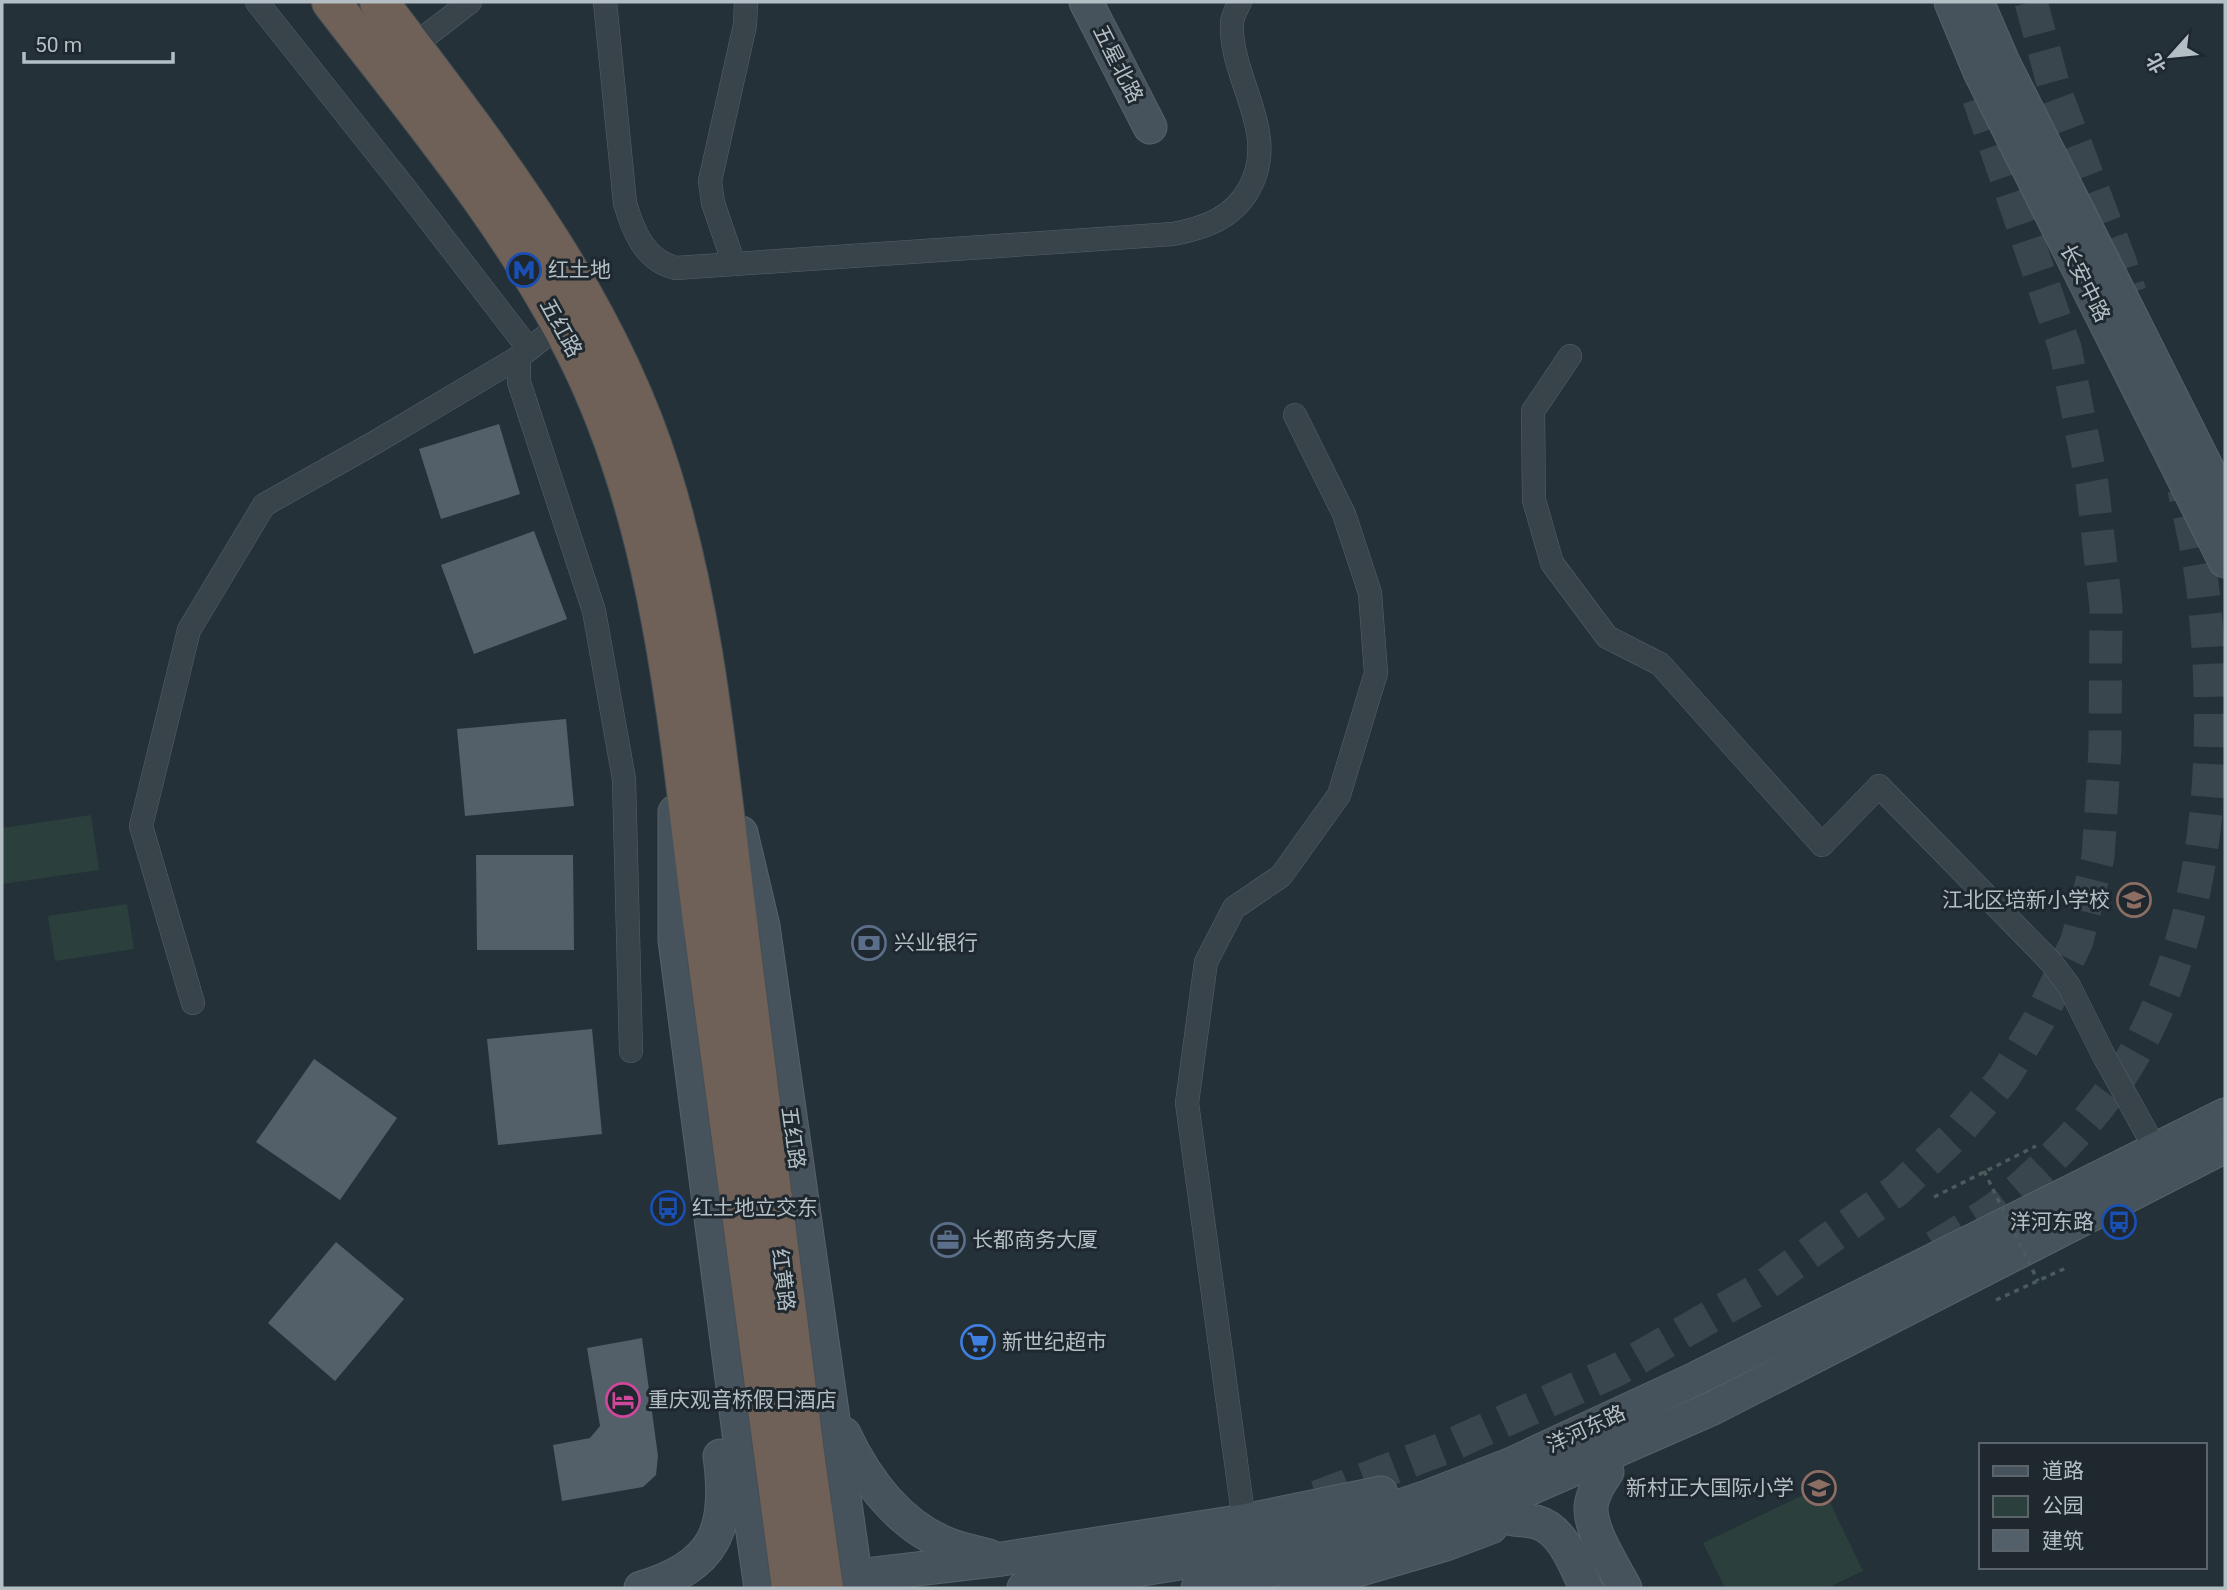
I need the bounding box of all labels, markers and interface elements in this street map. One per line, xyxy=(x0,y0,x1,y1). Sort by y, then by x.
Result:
scale bar xyxy=(24,21,173,65)
street label: 五星北路 xyxy=(1088,21,1148,107)
north arrow xyxy=(2136,21,2206,91)
text: 50 m xyxy=(35,33,82,57)
text: 北 xyxy=(2142,50,2171,77)
street label: 长安中路 xyxy=(2055,240,2115,326)
metro station icon: 红土地 xyxy=(505,251,543,289)
place label: 红土地 xyxy=(548,258,611,282)
street label: 五红路 xyxy=(535,295,587,361)
school or university icon: 江北区培新小学校 xyxy=(2115,881,2153,919)
place label: 江北区培新小学校 xyxy=(1942,888,2110,912)
bank icon: 兴业银行 xyxy=(850,924,888,962)
place label: 兴业银行 xyxy=(894,931,978,955)
street label: 五红路 xyxy=(777,1105,809,1171)
bus stop icon: 红土地立交东 xyxy=(649,1189,687,1227)
place label: 红土地立交东 xyxy=(692,1196,818,1220)
bus stop icon: 洋河东路 xyxy=(2100,1203,2138,1241)
place label: 洋河东路 xyxy=(2010,1210,2094,1234)
office icon: 长都商务大厦 xyxy=(929,1221,967,1259)
place label: 长都商务大厦 xyxy=(972,1228,1098,1252)
street label: 红黄路 xyxy=(767,1247,799,1313)
supermarket icon: 新世纪超市 xyxy=(959,1323,997,1361)
place label: 新世纪超市 xyxy=(1002,1330,1107,1354)
hotel icon: 重庆观音桥假日酒店 xyxy=(604,1381,642,1419)
place label: 重庆观音桥假日酒店 xyxy=(648,1388,837,1412)
street label: 洋河东路 xyxy=(1543,1400,1629,1458)
legend xyxy=(1979,1443,2206,1569)
text: 道路 xyxy=(2042,1459,2084,1483)
school or university icon: 新村正大国际小学 xyxy=(1800,1469,1838,1507)
place label: 新村正大国际小学 xyxy=(1626,1476,1794,1500)
text: 公园 xyxy=(2042,1494,2084,1518)
text: 建筑 xyxy=(2042,1529,2084,1553)

